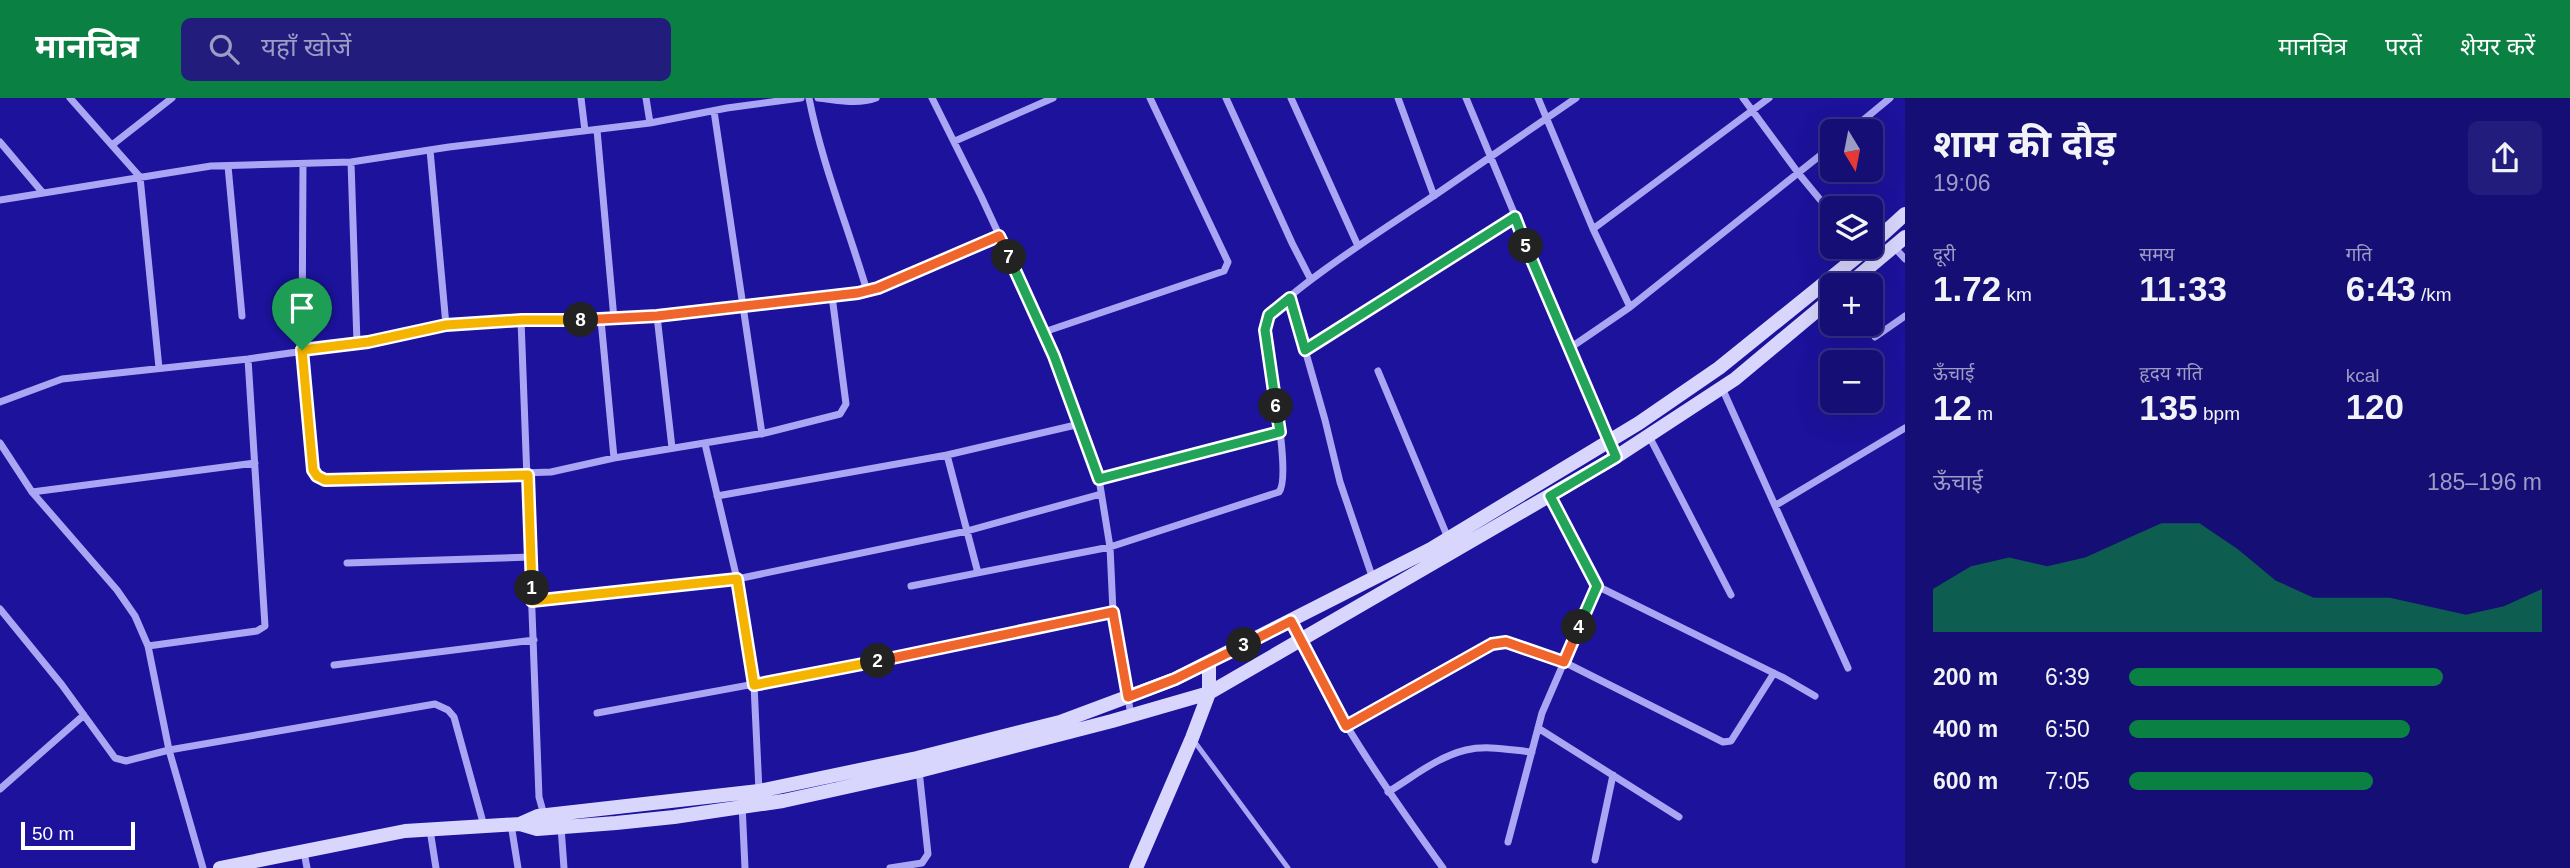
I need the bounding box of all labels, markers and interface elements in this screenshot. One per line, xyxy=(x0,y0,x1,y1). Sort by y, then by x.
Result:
search box xyxy=(181,18,671,81)
text: मानचित्र xyxy=(35,28,139,65)
icon: search xyxy=(205,30,243,68)
text: यहाँ खोजें xyxy=(261,32,351,62)
text: मानचित्र xyxy=(2278,33,2347,60)
text: परतें xyxy=(2385,33,2422,60)
text: शेयर करें xyxy=(2460,33,2535,60)
north arrow xyxy=(1820,119,1883,182)
map controls xyxy=(1820,119,1883,413)
button: share xyxy=(2468,121,2542,195)
text: शाम की दौड़ xyxy=(1933,123,2116,165)
text: 19:06 xyxy=(1933,170,1991,196)
button: layers xyxy=(1820,196,1883,259)
pin: 5 xyxy=(1508,228,1544,264)
text: 5 xyxy=(1520,235,1531,256)
pin: 7 xyxy=(992,240,1026,274)
text: दूरी xyxy=(1933,244,1956,265)
text: समय xyxy=(2139,244,2175,265)
text: गति xyxy=(2346,244,2372,265)
text: 7 xyxy=(1003,246,1014,267)
text: 1.72 xyxy=(1933,269,2001,308)
text: 11:33 xyxy=(2139,269,2227,308)
text: 6:43 xyxy=(2346,269,2416,308)
button: + xyxy=(1820,273,1883,336)
pin xyxy=(272,278,332,350)
text: km xyxy=(2001,284,2032,305)
text: /km xyxy=(2416,284,2452,305)
icon: arrive xyxy=(283,289,321,327)
pin: 8 xyxy=(564,302,598,338)
text: 8 xyxy=(575,309,586,330)
button: − xyxy=(1820,350,1883,413)
text: ऊँचाई xyxy=(1933,363,1974,384)
text: हृदय गति xyxy=(2139,363,2203,384)
text: kcal xyxy=(2346,365,2379,386)
text: 120 xyxy=(2346,387,2404,426)
pin: 6 xyxy=(1258,388,1294,424)
text: 12 xyxy=(1933,388,1972,427)
text: 135 xyxy=(2139,388,2198,427)
text: 6 xyxy=(1270,395,1281,416)
text: m xyxy=(1972,403,1993,424)
text: bpm xyxy=(2198,403,2240,424)
text: ऊँचाई xyxy=(1933,469,1983,495)
text: 185–196 m xyxy=(2427,469,2542,495)
pin: 1 xyxy=(514,570,550,606)
text: 1 xyxy=(526,577,537,598)
pin: 4 xyxy=(1562,610,1596,644)
text: 4 xyxy=(1573,616,1584,637)
pin: 3 xyxy=(1226,628,1262,662)
text: 3 xyxy=(1238,634,1249,655)
pin: 2 xyxy=(860,644,896,678)
text: 2 xyxy=(872,650,883,671)
text: 200 m xyxy=(1933,664,1998,690)
text: 6:39 xyxy=(2045,664,2090,690)
text: 400 m xyxy=(1933,716,1998,742)
text: 6:50 xyxy=(2045,716,2090,742)
text: 600 m xyxy=(1933,768,1998,794)
text: 7:05 xyxy=(2045,768,2090,794)
scale bar xyxy=(21,819,135,851)
text: 50 m xyxy=(32,823,74,844)

